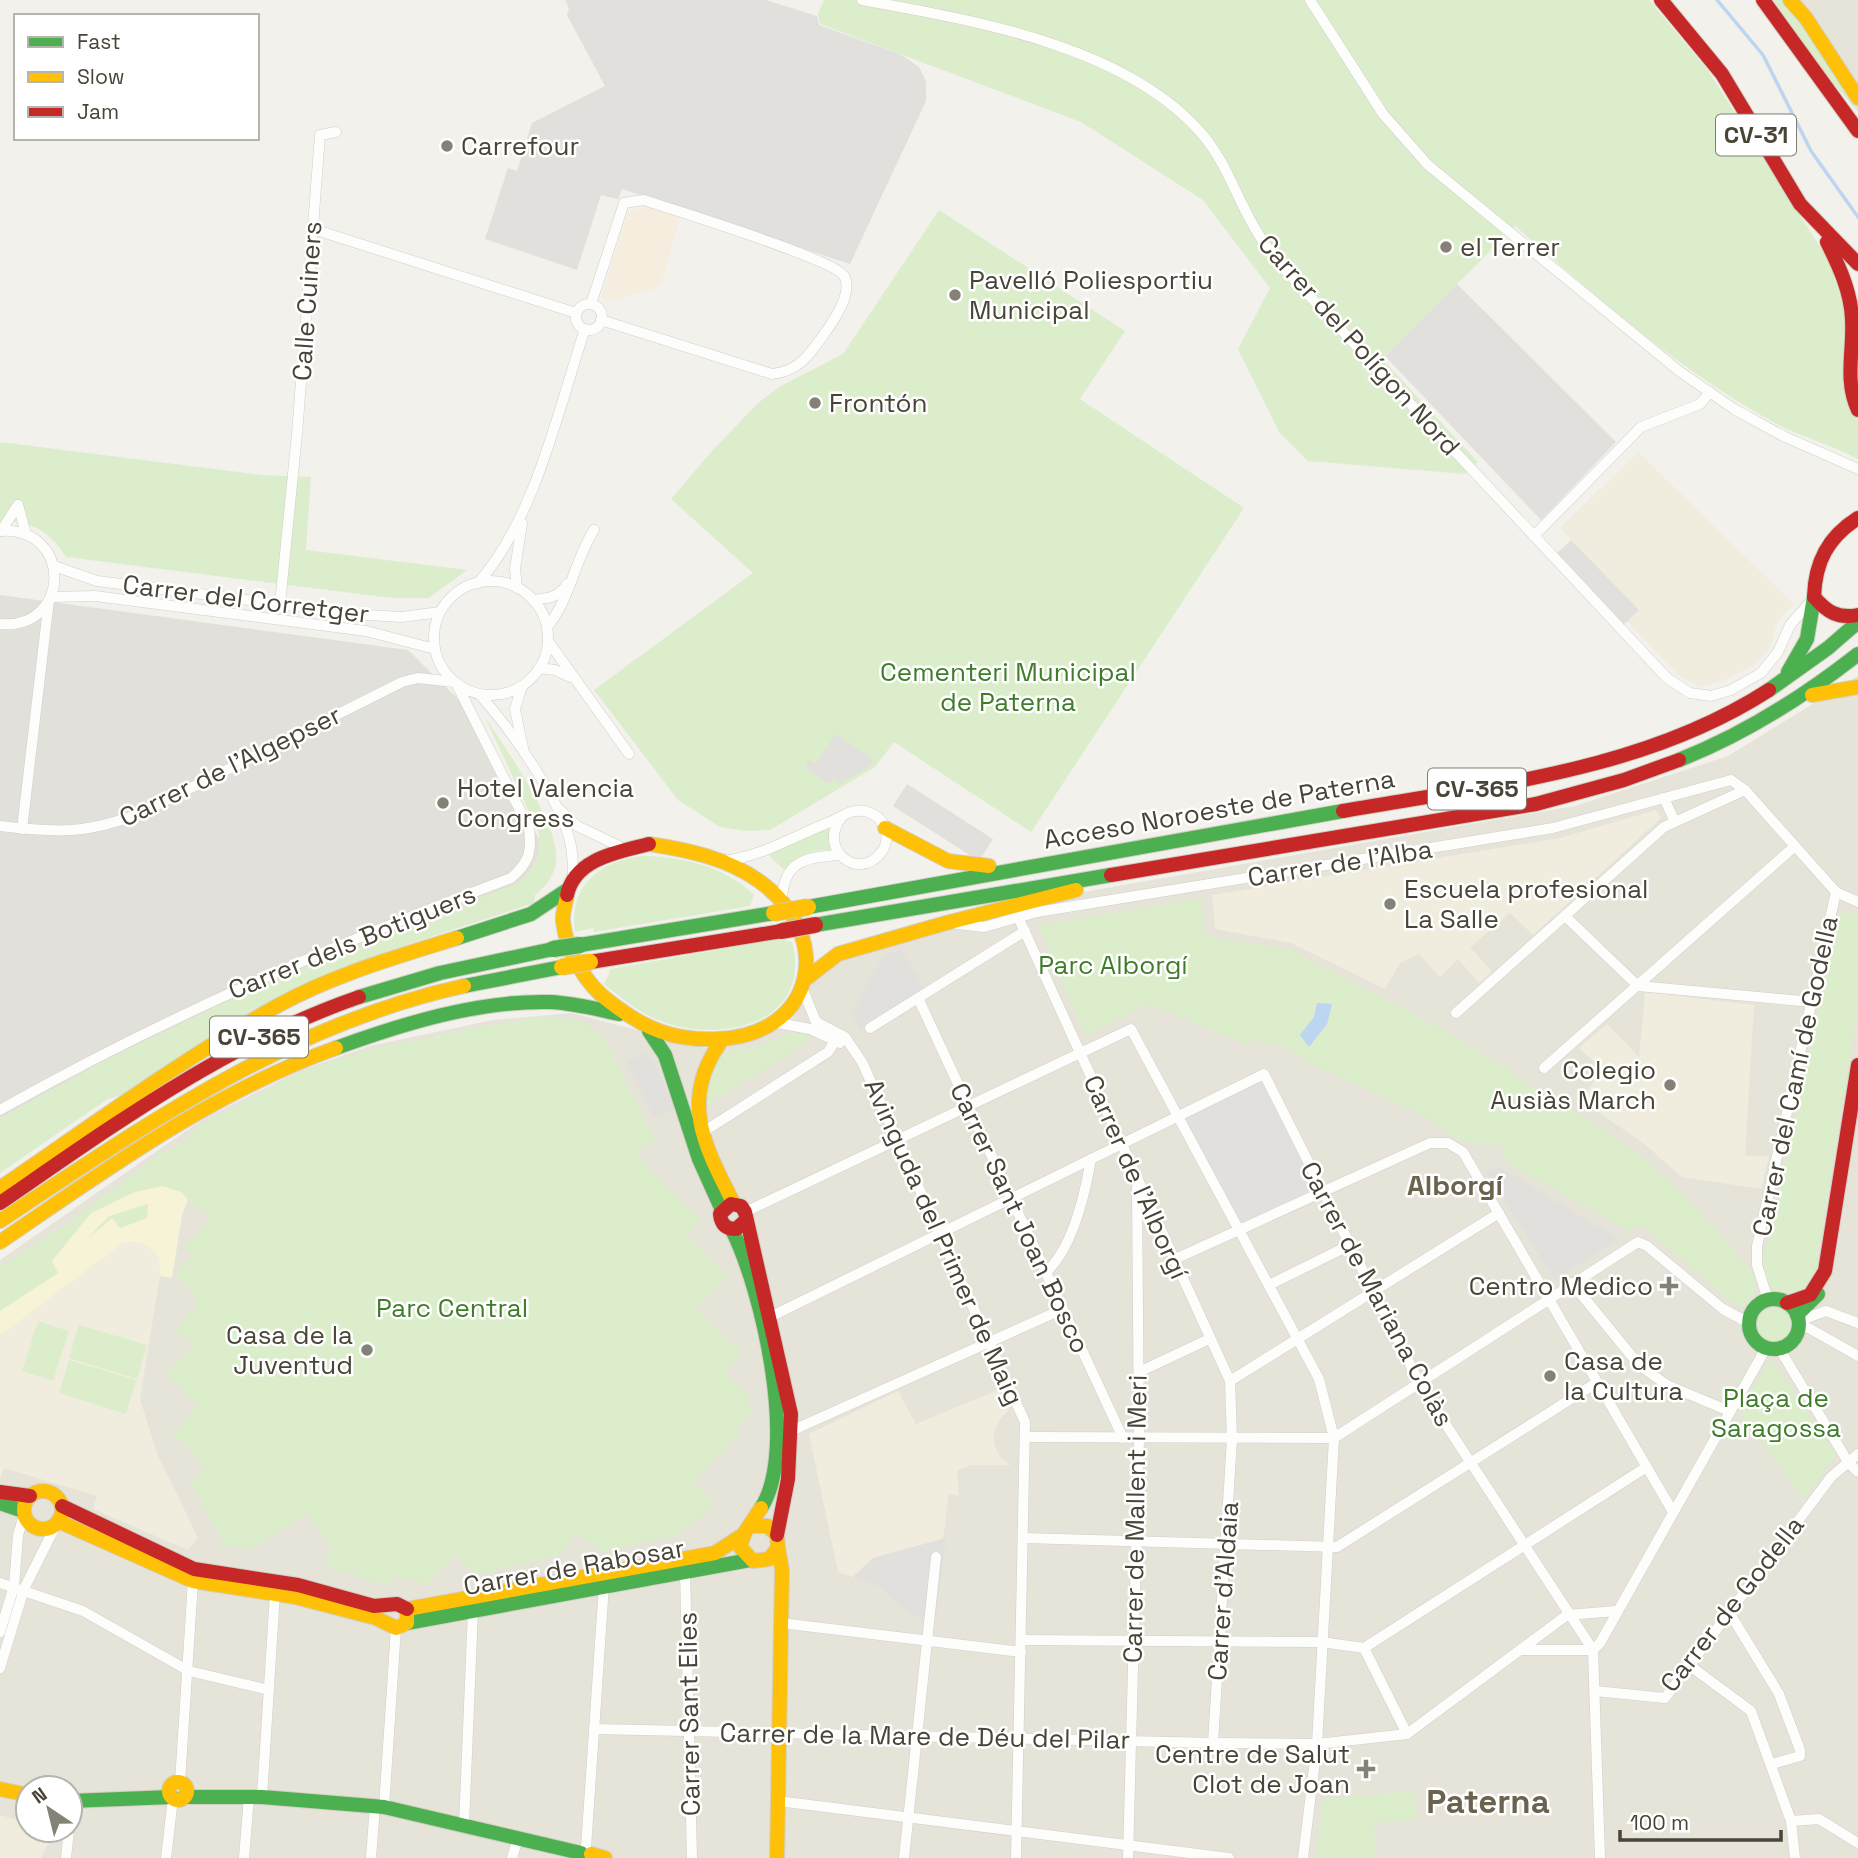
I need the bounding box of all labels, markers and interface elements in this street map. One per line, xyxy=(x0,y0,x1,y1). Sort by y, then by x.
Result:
legend xyxy=(14,14,259,140)
text: Fast xyxy=(77,28,121,55)
text: Slow xyxy=(77,63,125,90)
text: Jam xyxy=(77,98,119,125)
road number: CV-31 xyxy=(1716,114,1796,155)
place label: Carrefour xyxy=(461,129,579,163)
marker: Carrefour xyxy=(439,138,455,154)
street label: Calle Cuiners xyxy=(284,220,330,382)
street label: Carrer del Polígon Nord xyxy=(1250,227,1468,463)
place label: el Terrer xyxy=(1460,230,1560,264)
marker: el Terrer xyxy=(1438,239,1454,255)
place label: Pavelló Poliesportiu Municipal xyxy=(969,263,1213,327)
marker: Pavelló Poliesportiu Municipal xyxy=(947,287,963,303)
place label: Frontón xyxy=(829,386,928,420)
marker: Frontón xyxy=(807,395,823,411)
street label: Carrer del Corretger xyxy=(121,567,371,631)
park label: Cementeri Municipal de Paterna xyxy=(880,655,1136,719)
street label: Carrer de l'Algepser xyxy=(114,698,346,834)
street label: Acceso Noroeste de Paterna xyxy=(1041,761,1397,857)
road number: CV-365 xyxy=(1428,768,1526,810)
place label: Hotel Valencia Congress xyxy=(457,771,634,835)
marker: Hotel Valencia Congress xyxy=(435,795,451,811)
street label: Carrer de l'Alba xyxy=(1245,832,1435,894)
place label: Escuela profesional La Salle xyxy=(1404,872,1649,936)
street label: Carrer dels Botiguers xyxy=(223,877,481,1007)
marker: Escuela profesional La Salle xyxy=(1382,896,1398,912)
street label: Carrer del Camí de Godella xyxy=(1744,913,1846,1239)
park label: Parc Alborgí xyxy=(1038,948,1188,982)
road number: CV-365 xyxy=(210,1016,308,1058)
place label: Colegio Ausiàs March xyxy=(1490,1053,1656,1117)
street label: Carrer de l'Alborgí xyxy=(1076,1070,1197,1285)
street label: Avinguda del Primer de Maig xyxy=(857,1073,1031,1411)
street label: Carrer Sant Joan Bosco xyxy=(942,1077,1098,1359)
marker: Colegio Ausiàs March xyxy=(1662,1077,1678,1093)
street label: Carrer de Mariana Colàs xyxy=(1293,1156,1461,1432)
district label: Alborgí xyxy=(1407,1167,1504,1203)
place label: Centro Medico xyxy=(1469,1269,1653,1303)
marker: Centro Medico xyxy=(1659,1276,1679,1296)
park label: Parc Central xyxy=(376,1291,528,1325)
place label: Casa de la Juventud xyxy=(226,1318,353,1382)
marker: Casa de la Juventud xyxy=(359,1342,375,1358)
place label: Casa de la Cultura xyxy=(1564,1344,1683,1408)
marker: Casa de la Cultura xyxy=(1542,1368,1558,1384)
street label: Carrer de Mallent i Meri xyxy=(1115,1375,1155,1663)
park label: Plaça de Saragossa xyxy=(1711,1381,1841,1445)
street label: Carrer d'Aldaia xyxy=(1200,1500,1246,1682)
street label: Carrer de Godella xyxy=(1653,1509,1811,1699)
street label: Carrer de Rabosar xyxy=(461,1531,687,1603)
street label: Carrer Sant Elies xyxy=(670,1612,708,1816)
street label: Carrer de la Mare de Déu del Pilar xyxy=(719,1715,1131,1757)
place label: Centre de Salut Clot de Joan xyxy=(1155,1737,1350,1801)
marker: Centre de Salut Clot de Joan xyxy=(1356,1759,1376,1779)
north arrow xyxy=(14,1774,84,1844)
district label: Paterna xyxy=(1426,1781,1550,1823)
text: N xyxy=(27,1782,52,1809)
scale bar xyxy=(1620,1798,1781,1842)
text: 100 m xyxy=(1630,1809,1689,1836)

